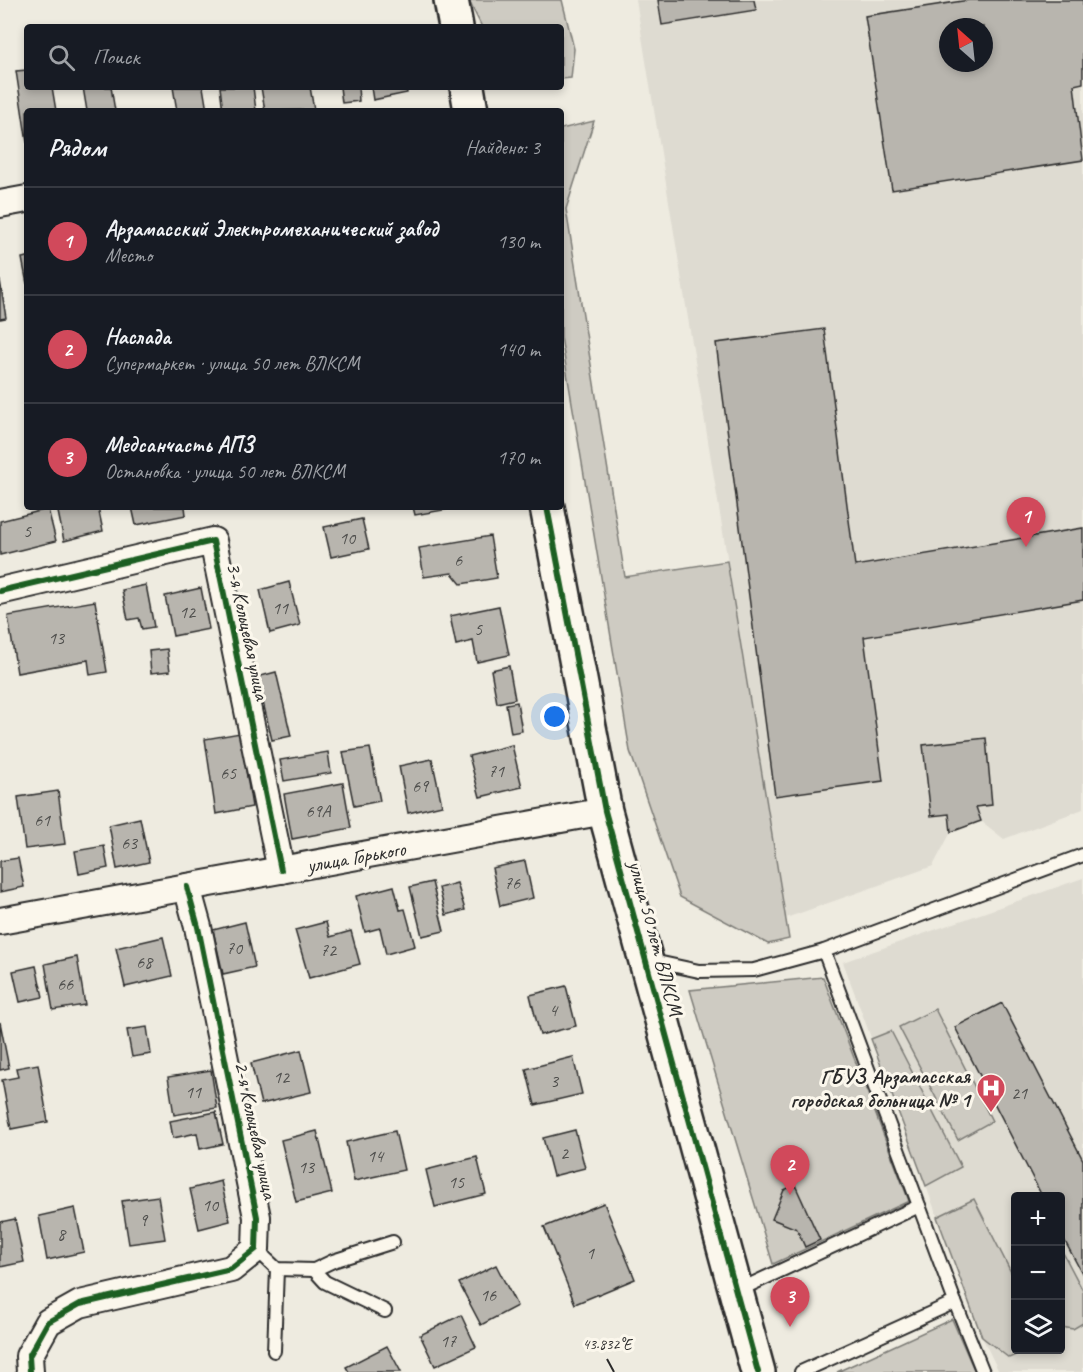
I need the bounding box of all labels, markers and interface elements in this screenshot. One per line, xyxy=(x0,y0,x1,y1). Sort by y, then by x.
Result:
north arrow xyxy=(939,18,993,72)
search box xyxy=(24,24,564,90)
icon: search xyxy=(45,41,78,74)
text: Поиск xyxy=(93,43,139,71)
text: Рядом xyxy=(48,131,106,164)
text: Найдено: 3 xyxy=(465,135,540,160)
text: Арзамасский Электромеханический завод xyxy=(105,215,438,243)
text: 1 xyxy=(63,229,72,254)
text: 130 m xyxy=(497,229,540,254)
text: Место xyxy=(105,243,152,268)
text: Наслада xyxy=(105,323,171,351)
text: 2 xyxy=(63,337,72,362)
text: 140 m xyxy=(497,337,540,362)
text: Супермаркет · улица 50 лет ВЛКСМ xyxy=(105,351,360,376)
text: Медсанчасть АПЗ xyxy=(105,431,254,459)
text: 3 xyxy=(63,445,72,470)
text: 170 m xyxy=(497,445,540,470)
text: Остановка · улица 50 лет ВЛКСМ xyxy=(105,459,345,484)
pin: 1 xyxy=(1006,498,1046,547)
house number: 5 xyxy=(23,520,32,542)
house number: 10 xyxy=(339,527,357,549)
house number: 6 xyxy=(454,549,463,571)
street label: 3-я Кольцевая улица xyxy=(221,560,276,704)
house number: 11 xyxy=(272,597,289,619)
house number: 12 xyxy=(179,601,197,623)
house number: 5 xyxy=(474,618,483,640)
house number: 13 xyxy=(48,627,66,649)
your location xyxy=(540,702,569,731)
house number: 71 xyxy=(488,760,505,782)
house number: 65 xyxy=(220,762,237,784)
house number: 69 xyxy=(412,775,430,797)
house number: 69А xyxy=(305,800,332,822)
house number: 61 xyxy=(34,809,51,831)
house number: 63 xyxy=(121,832,139,854)
street label: улица Горького xyxy=(303,835,409,879)
street label: улица 50 лет ВЛКСМ xyxy=(622,856,690,1020)
house number: 76 xyxy=(504,872,521,894)
house number: 70 xyxy=(226,937,244,959)
house number: 72 xyxy=(320,939,338,961)
house number: 68 xyxy=(136,951,154,973)
house number: 66 xyxy=(57,973,74,995)
house number: 4 xyxy=(549,999,559,1021)
street label: 2-я Кольцевая улица xyxy=(229,1059,284,1203)
place label: ГБУЗ Арзамасская городская больница № 1 xyxy=(791,1063,973,1113)
house number: 12 xyxy=(273,1066,291,1088)
house number: 3 xyxy=(550,1070,560,1092)
hospital icon: ГБУЗ Арзамасская городская больница № 1 xyxy=(975,1072,1007,1114)
house number: 11 xyxy=(185,1081,202,1103)
house number: 21 xyxy=(1011,1082,1028,1104)
house number: 2 xyxy=(560,1142,570,1164)
house number: 14 xyxy=(367,1145,385,1167)
pin: 2 xyxy=(770,1146,810,1195)
house number: 13 xyxy=(298,1156,316,1178)
house number: 15 xyxy=(448,1171,465,1193)
map controls xyxy=(1011,1192,1065,1354)
button: + xyxy=(1011,1192,1065,1246)
house number: 10 xyxy=(202,1194,220,1216)
house number: 9 xyxy=(139,1209,149,1231)
house number: 8 xyxy=(57,1223,67,1245)
house number: 1 xyxy=(586,1242,595,1264)
button: − xyxy=(1011,1246,1065,1300)
pin: 3 xyxy=(770,1278,810,1327)
house number: 16 xyxy=(480,1284,497,1306)
button: layers xyxy=(1011,1300,1065,1354)
house number: 17 xyxy=(440,1330,457,1352)
text: 43.832°E xyxy=(583,1335,634,1354)

